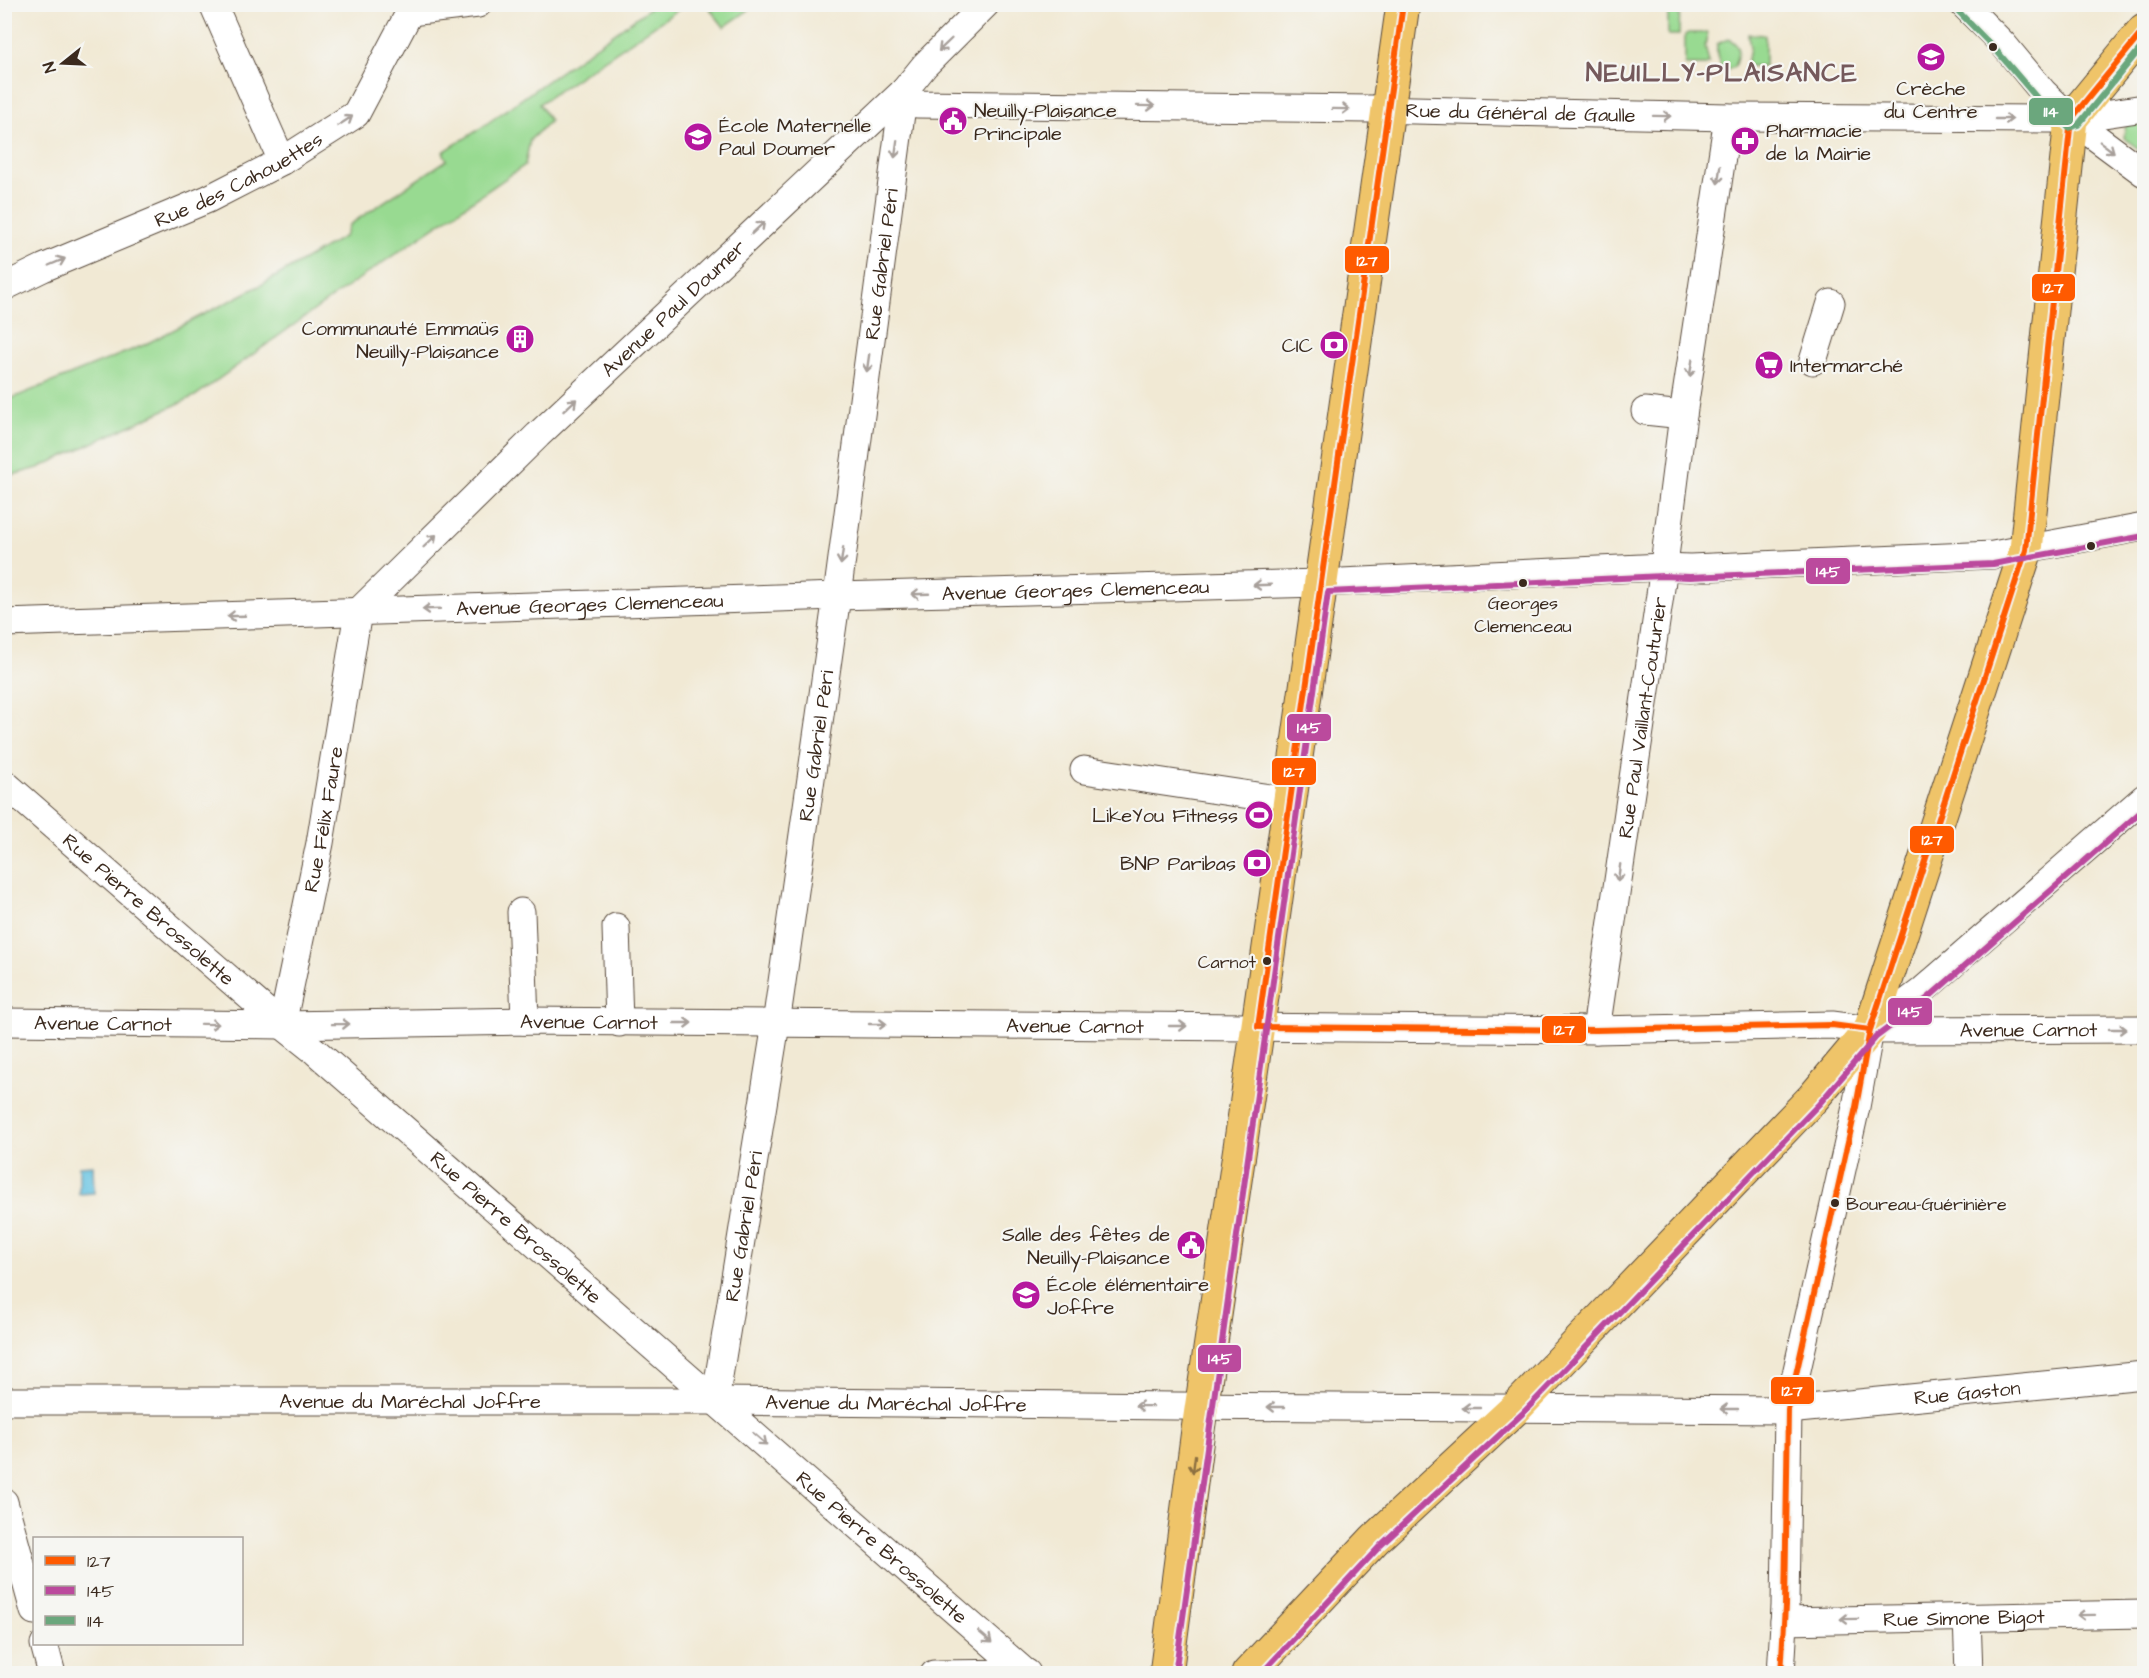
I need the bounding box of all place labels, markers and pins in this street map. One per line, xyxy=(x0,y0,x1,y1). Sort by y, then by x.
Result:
school or university icon: Crèche du Centre xyxy=(1915,41,1947,73)
unlabelled marker xyxy=(1987,41,1999,53)
place label: Crèche du Centre xyxy=(1884,75,1978,126)
place label: Neuilly-Plaisance Principale xyxy=(974,97,1117,148)
public building icon: Neuilly-Plaisance Principale xyxy=(937,105,969,137)
place label: École Maternelle Paul Doumer xyxy=(719,112,871,163)
place label: Pharmacie de la Mairie xyxy=(1766,117,1871,168)
school or university icon: École Maternelle Paul Doumer xyxy=(682,121,714,153)
pharmacy icon: Pharmacie de la Mairie xyxy=(1729,125,1761,157)
place label: Communauté Emmaüs Neuilly-Plaisance xyxy=(302,315,499,367)
building icon: Communauté Emmaüs Neuilly-Plaisance xyxy=(504,323,536,355)
bank icon: CIC xyxy=(1318,329,1350,361)
place label: CIC xyxy=(1282,332,1313,360)
supermarket icon: Intermarché xyxy=(1753,349,1785,381)
place label: Intermarché xyxy=(1790,352,1903,380)
unlabelled marker xyxy=(2085,540,2097,552)
marker: Georges Clemenceau xyxy=(1517,577,1529,589)
place label: Georges Clemenceau xyxy=(1474,591,1572,639)
sports icon: LikeYou Fitness xyxy=(1243,799,1275,831)
place label: LikeYou Fitness xyxy=(1092,802,1238,830)
bank icon: BNP Paribas xyxy=(1241,847,1273,879)
place label: BNP Paribas xyxy=(1120,850,1236,878)
place label: Carnot xyxy=(1198,950,1257,975)
marker: Carnot xyxy=(1261,955,1273,967)
place label: Boureau-Guérinière xyxy=(1846,1192,2007,1217)
marker: Boureau-Guérinière xyxy=(1829,1197,1841,1209)
place label: Salle des fêtes de Neuilly-Plaisance xyxy=(1002,1221,1170,1273)
public building icon: Salle des fêtes de Neuilly-Plaisance xyxy=(1175,1229,1207,1261)
place label: École élémentaire Joffre xyxy=(1047,1271,1209,1322)
school or university icon: École élémentaire Joffre xyxy=(1010,1279,1042,1311)

